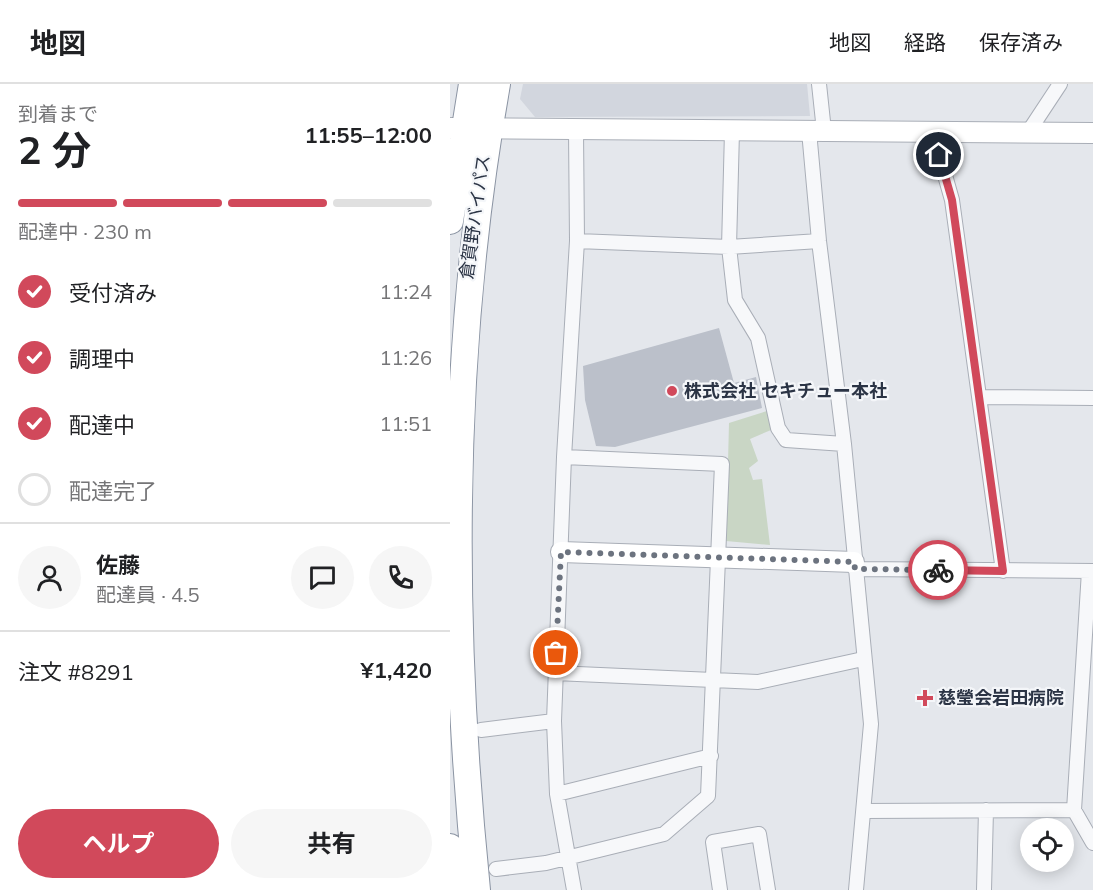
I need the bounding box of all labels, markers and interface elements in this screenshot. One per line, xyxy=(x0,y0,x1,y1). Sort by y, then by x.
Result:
text: 地図 xyxy=(30,25,86,60)
text: 地図 xyxy=(829,29,871,55)
text: 経路 xyxy=(904,29,946,55)
text: 保存済み xyxy=(979,29,1063,55)
text: 到着まで xyxy=(18,101,98,126)
text: 11:55–12:00 xyxy=(304,121,432,149)
text: 2 分 xyxy=(18,125,91,174)
pin xyxy=(913,129,964,180)
icon: home xyxy=(922,138,955,171)
street label: 倉賀野バイパス xyxy=(454,153,495,281)
text: 配達中 · 230 m xyxy=(18,219,152,244)
icon: check xyxy=(18,275,51,308)
text: 受付済み xyxy=(69,279,157,307)
text: 11:24 xyxy=(379,279,432,304)
icon: check xyxy=(18,341,51,374)
text: 調理中 xyxy=(69,345,135,373)
text: 11:26 xyxy=(379,345,432,370)
place label: 株式会社 セキチュー本社 xyxy=(684,379,887,402)
marker: 株式会社 セキチュー本社 xyxy=(665,384,679,398)
icon: check xyxy=(18,407,51,440)
text: 配達中 xyxy=(69,411,135,439)
text: 11:51 xyxy=(379,411,432,436)
text: 配達完了 xyxy=(69,477,157,505)
courier xyxy=(908,540,968,600)
button: person xyxy=(18,546,81,609)
button: chat xyxy=(291,546,354,609)
button: phone xyxy=(369,546,432,609)
text: 佐藤 xyxy=(96,551,140,579)
icon: bike xyxy=(922,554,955,587)
text: 配達員 · 4.5 xyxy=(96,582,200,607)
pin xyxy=(530,627,581,678)
icon: bag xyxy=(539,636,572,669)
text: ¥1,420 xyxy=(361,656,432,684)
text: 注文 #8291 xyxy=(18,658,134,686)
place label: 慈瑩会岩田病院 xyxy=(938,686,1064,709)
marker: 慈瑩会岩田病院 xyxy=(916,689,934,707)
button: ヘルプ xyxy=(18,809,219,878)
button: 共有 xyxy=(231,809,432,878)
map controls xyxy=(1020,818,1074,872)
button: locate xyxy=(1020,818,1074,872)

